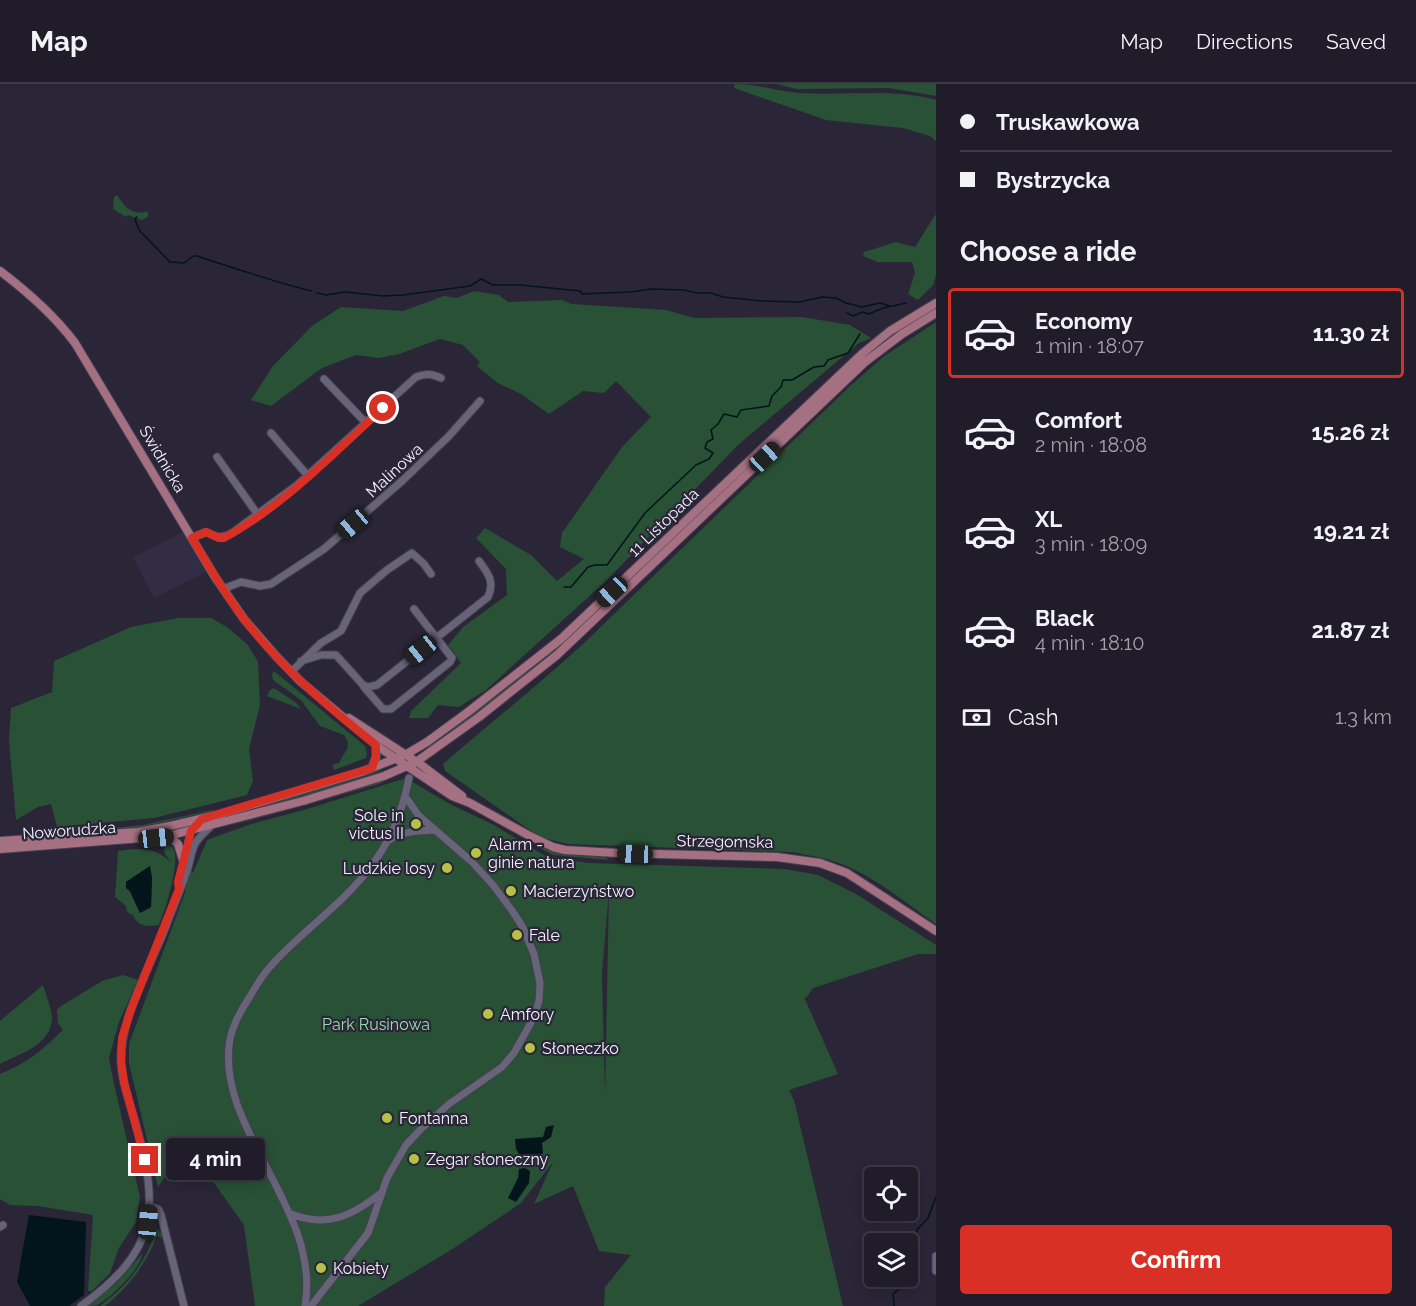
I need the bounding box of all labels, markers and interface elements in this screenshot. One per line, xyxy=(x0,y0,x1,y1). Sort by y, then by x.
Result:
text: Map xyxy=(30,25,88,58)
text: Map xyxy=(1120,29,1163,54)
text: Directions xyxy=(1196,29,1293,54)
text: Saved xyxy=(1326,29,1386,54)
text: Truskawkowa xyxy=(996,109,1140,135)
text: Bystrzycka xyxy=(996,167,1110,193)
text: Choose a ride xyxy=(960,236,1136,267)
icon: car xyxy=(963,306,1017,360)
text: Economy xyxy=(1035,308,1133,334)
text: 11.30 zł xyxy=(1313,320,1389,346)
text: 1 min · 18:07 xyxy=(1035,334,1144,358)
route start xyxy=(369,394,396,421)
icon: car xyxy=(963,405,1017,459)
text: Comfort xyxy=(1035,407,1122,433)
text: 15.26 zł xyxy=(1312,419,1389,445)
street label: Świdnicka xyxy=(135,422,191,496)
text: 2 min · 18:08 xyxy=(1035,433,1147,457)
car xyxy=(746,438,784,476)
street label: Malinowa xyxy=(362,439,427,501)
street label: 11 Listopada xyxy=(624,484,702,561)
icon: car xyxy=(963,504,1017,558)
car xyxy=(333,506,373,542)
text: XL xyxy=(1035,506,1062,532)
text: 19.21 zł xyxy=(1313,518,1389,544)
text: 3 min · 18:09 xyxy=(1035,532,1147,556)
car xyxy=(593,573,631,611)
icon: car xyxy=(963,603,1017,657)
text: Black xyxy=(1035,605,1094,631)
text: 21.87 zł xyxy=(1311,617,1389,643)
text: 4 min · 18:10 xyxy=(1035,631,1144,655)
car xyxy=(401,632,441,668)
icon: cash xyxy=(960,701,993,734)
text: Cash xyxy=(1008,704,1059,730)
text: 1.3 km xyxy=(1335,705,1392,729)
place label: Sole in victus II xyxy=(349,806,404,843)
marker: Sole in victus II xyxy=(409,817,423,831)
street label: Noworudzka xyxy=(22,818,116,843)
car xyxy=(137,827,175,849)
street label: Strzegomska xyxy=(677,831,773,852)
place label: Alarm - ginie natura xyxy=(488,835,575,872)
car xyxy=(617,844,653,864)
marker: Alarm - ginie natura xyxy=(469,846,483,860)
place label: Ludzkie losy xyxy=(343,859,435,878)
marker: Ludzkie losy xyxy=(440,861,454,875)
place label: Macierzyństwo xyxy=(523,882,634,901)
marker: Macierzyństwo xyxy=(504,884,518,898)
place label: Fale xyxy=(529,926,560,945)
marker: Fale xyxy=(510,928,524,942)
place label: Amfory xyxy=(500,1005,555,1024)
marker: Amfory xyxy=(481,1007,495,1021)
park label: Park Rusinowa xyxy=(322,1015,430,1034)
place label: Słoneczko xyxy=(542,1039,619,1058)
marker: Słoneczko xyxy=(523,1041,537,1055)
place label: Fontanna xyxy=(399,1109,468,1128)
marker: Fontanna xyxy=(380,1111,394,1125)
callout: 4 min xyxy=(166,1139,265,1181)
route end xyxy=(131,1146,158,1173)
text: 4 min xyxy=(189,1147,242,1171)
place label: Zegar słoneczny xyxy=(426,1150,549,1169)
marker: Zegar słoneczny xyxy=(407,1152,421,1166)
map controls xyxy=(864,1167,918,1287)
button: locate xyxy=(864,1167,918,1221)
car xyxy=(137,1203,159,1241)
button: Confirm xyxy=(960,1225,1392,1294)
button: layers xyxy=(864,1233,918,1287)
place label: Kobiety xyxy=(333,1259,389,1278)
marker: Kobiety xyxy=(314,1261,328,1275)

